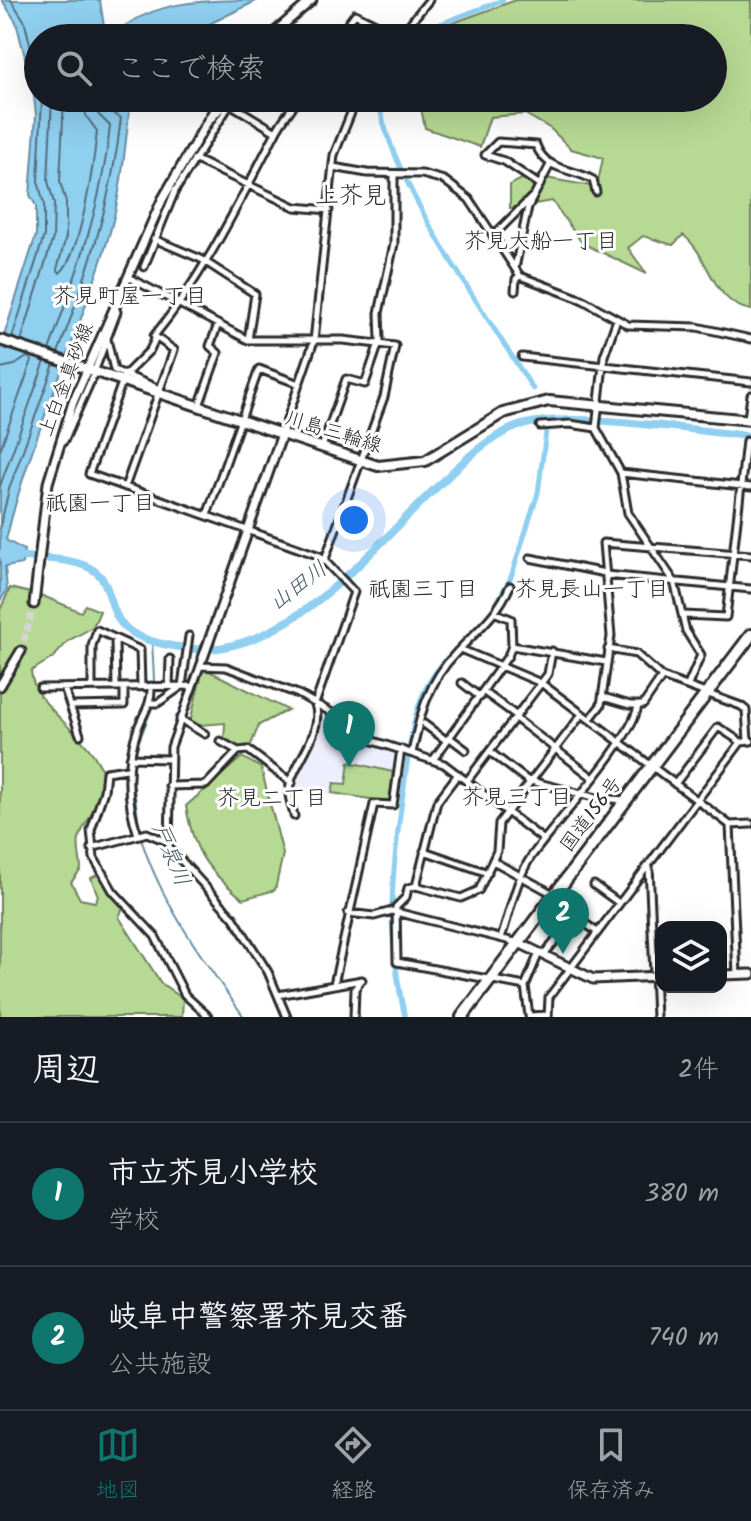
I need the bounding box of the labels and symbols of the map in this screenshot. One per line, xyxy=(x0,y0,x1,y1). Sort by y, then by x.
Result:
district label: 上芥見 xyxy=(315,177,387,216)
district label: 芥見大船一丁目 xyxy=(464,225,618,260)
district label: 芥見町屋一丁目 xyxy=(53,280,207,315)
street label: 上白金真砂線 xyxy=(31,318,103,442)
street label: 川島三輪線 xyxy=(281,403,385,463)
district label: 祇園一丁目 xyxy=(45,487,155,522)
your location xyxy=(334,500,374,540)
water label: 山田川 xyxy=(262,553,336,621)
district label: 祇園三丁目 xyxy=(368,573,478,608)
district label: 芥見長山一丁目 xyxy=(515,573,669,608)
pin: 1 xyxy=(323,701,375,767)
street label: 国道156号 xyxy=(553,770,631,860)
district label: 芥見三丁目 xyxy=(462,781,572,816)
district label: 芥見二丁目 xyxy=(217,782,327,817)
water label: 戸泉川 xyxy=(141,818,199,892)
pin: 2 xyxy=(537,888,589,954)

